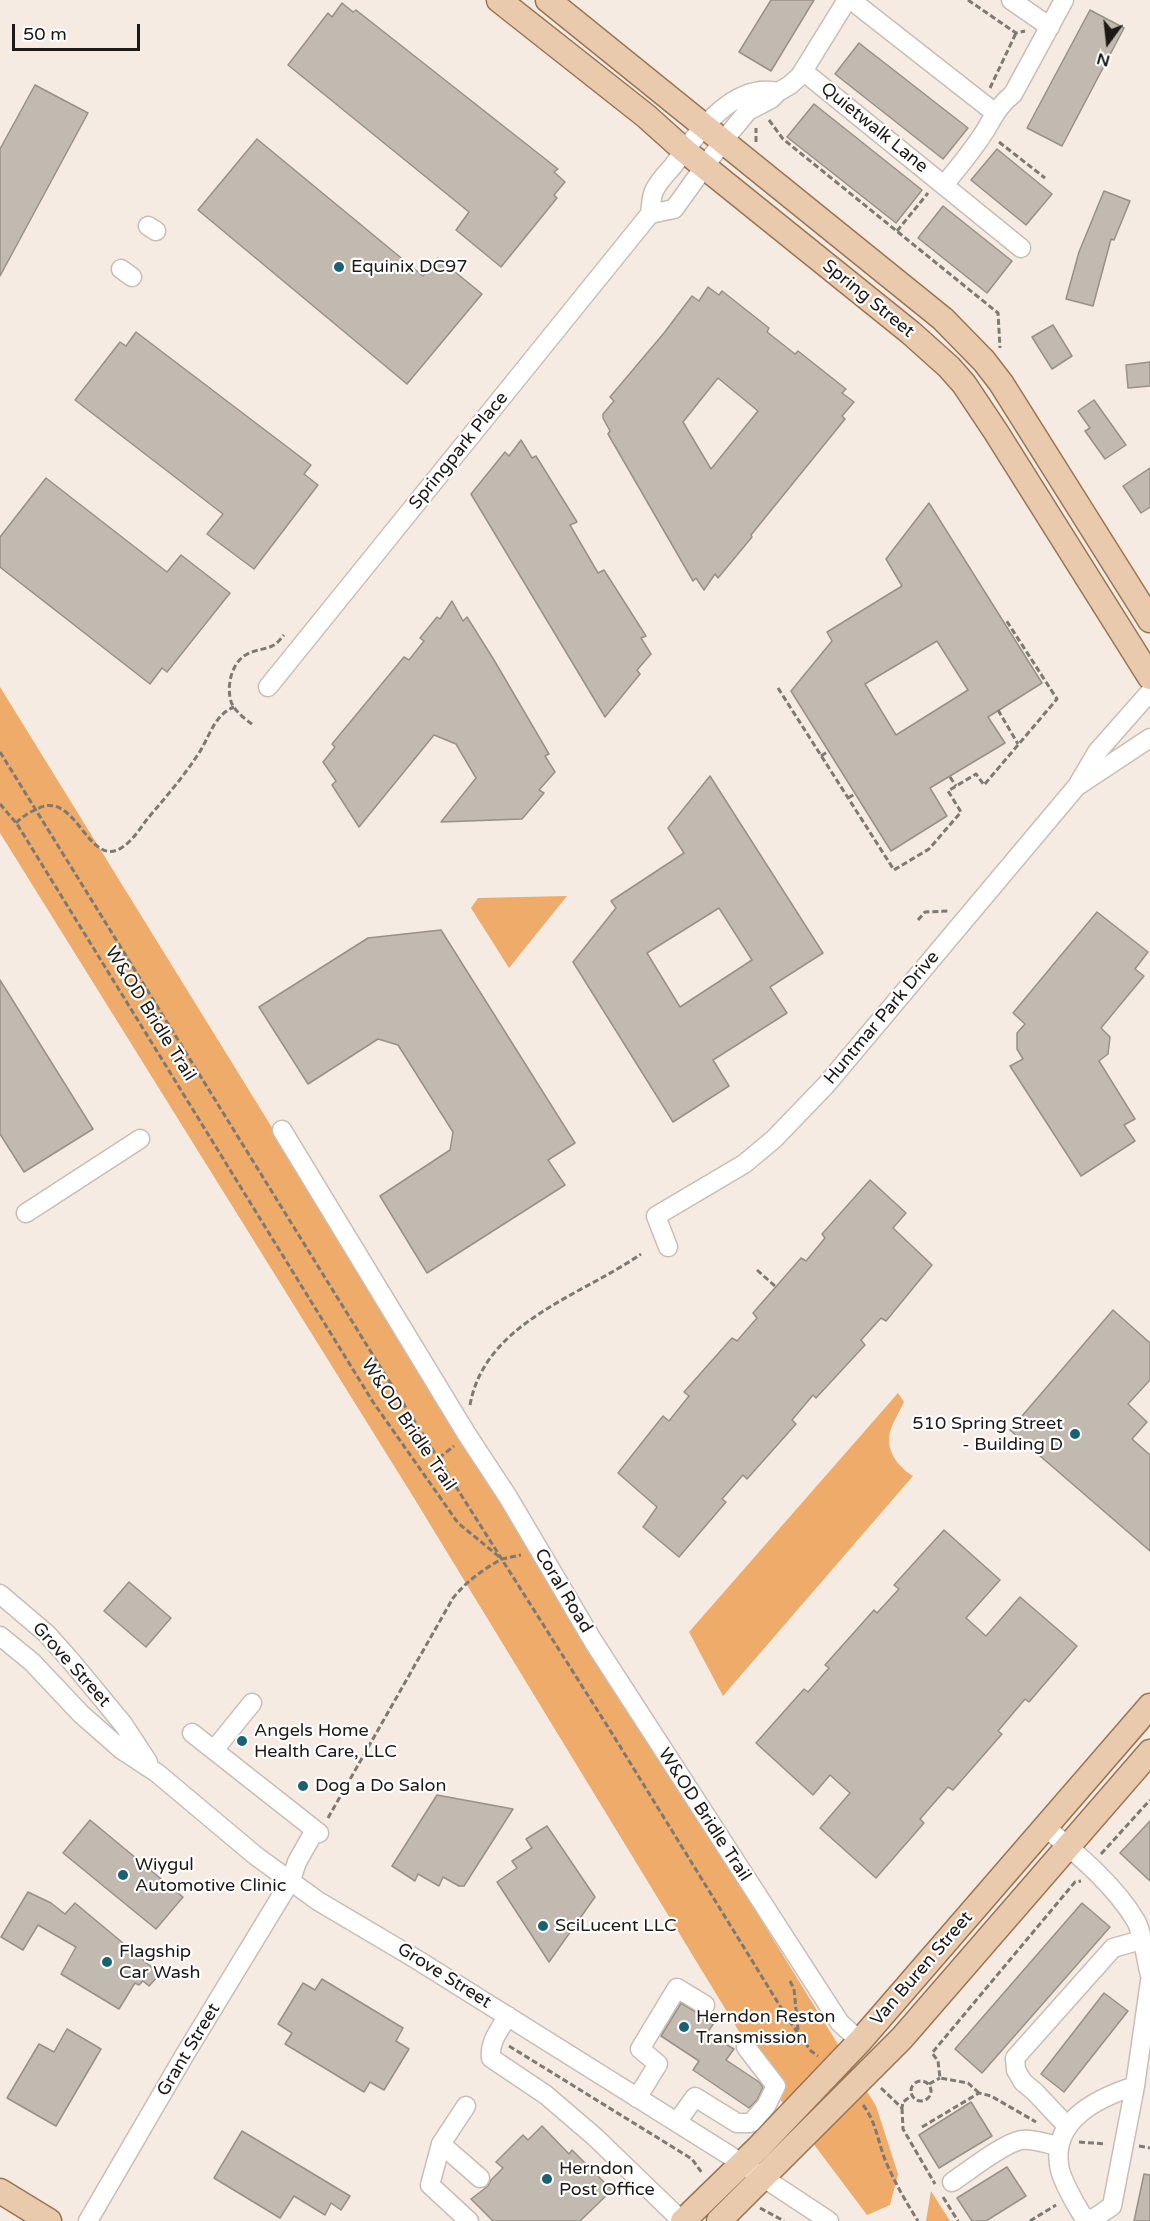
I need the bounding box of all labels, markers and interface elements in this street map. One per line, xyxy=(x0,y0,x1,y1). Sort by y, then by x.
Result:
scale bar xyxy=(15,12,142,50)
north arrow xyxy=(1078,12,1138,72)
text: 50 m xyxy=(23,23,67,45)
text: N xyxy=(1095,48,1112,71)
street label: Quietwalk Lane xyxy=(816,78,932,178)
street label: Spring Street xyxy=(818,255,918,343)
place label: Equinix DC97 xyxy=(351,256,468,278)
marker: Equinix DC97 xyxy=(332,260,346,274)
street label: Springpark Place xyxy=(405,388,513,514)
street label: W&OD Bridle Trail xyxy=(100,943,200,1085)
street label: Huntmar Park Drive xyxy=(820,947,944,1089)
street label: W&OD Bridle Trail xyxy=(356,1355,460,1495)
place label: 510 Spring Street - Building D xyxy=(912,1413,1063,1456)
marker: 510 Spring Street - Building D xyxy=(1068,1427,1082,1441)
street label: Coral Road xyxy=(529,1545,597,1637)
street label: Grove Street xyxy=(27,1618,115,1712)
place label: Angels Home Health Care, LLC xyxy=(254,1720,397,1762)
marker: Angels Home Health Care, LLC xyxy=(235,1734,249,1748)
street label: W&OD Bridle Trail xyxy=(653,1744,755,1886)
place label: Dog a Do Salon xyxy=(315,1775,446,1797)
marker: Dog a Do Salon xyxy=(296,1779,310,1793)
place label: Wiygul Automotive Clinic xyxy=(135,1854,286,1896)
marker: Wiygul Automotive Clinic xyxy=(116,1868,130,1882)
street label: Van Buren Street xyxy=(866,1907,978,2031)
place label: SciLucent LLC xyxy=(555,1915,677,1937)
marker: SciLucent LLC xyxy=(536,1919,550,1933)
street label: Grove Street xyxy=(393,1939,495,2013)
place label: Flagship Car Wash xyxy=(119,1941,200,1984)
marker: Flagship Car Wash xyxy=(100,1955,114,1969)
street label: Grant Street xyxy=(153,2000,225,2100)
place label: Herndon Reston Transmission xyxy=(696,2006,836,2048)
marker: Herndon Reston Transmission xyxy=(677,2020,691,2034)
place label: Herndon Post Office xyxy=(559,2158,655,2200)
marker: Herndon Post Office xyxy=(540,2172,554,2186)

